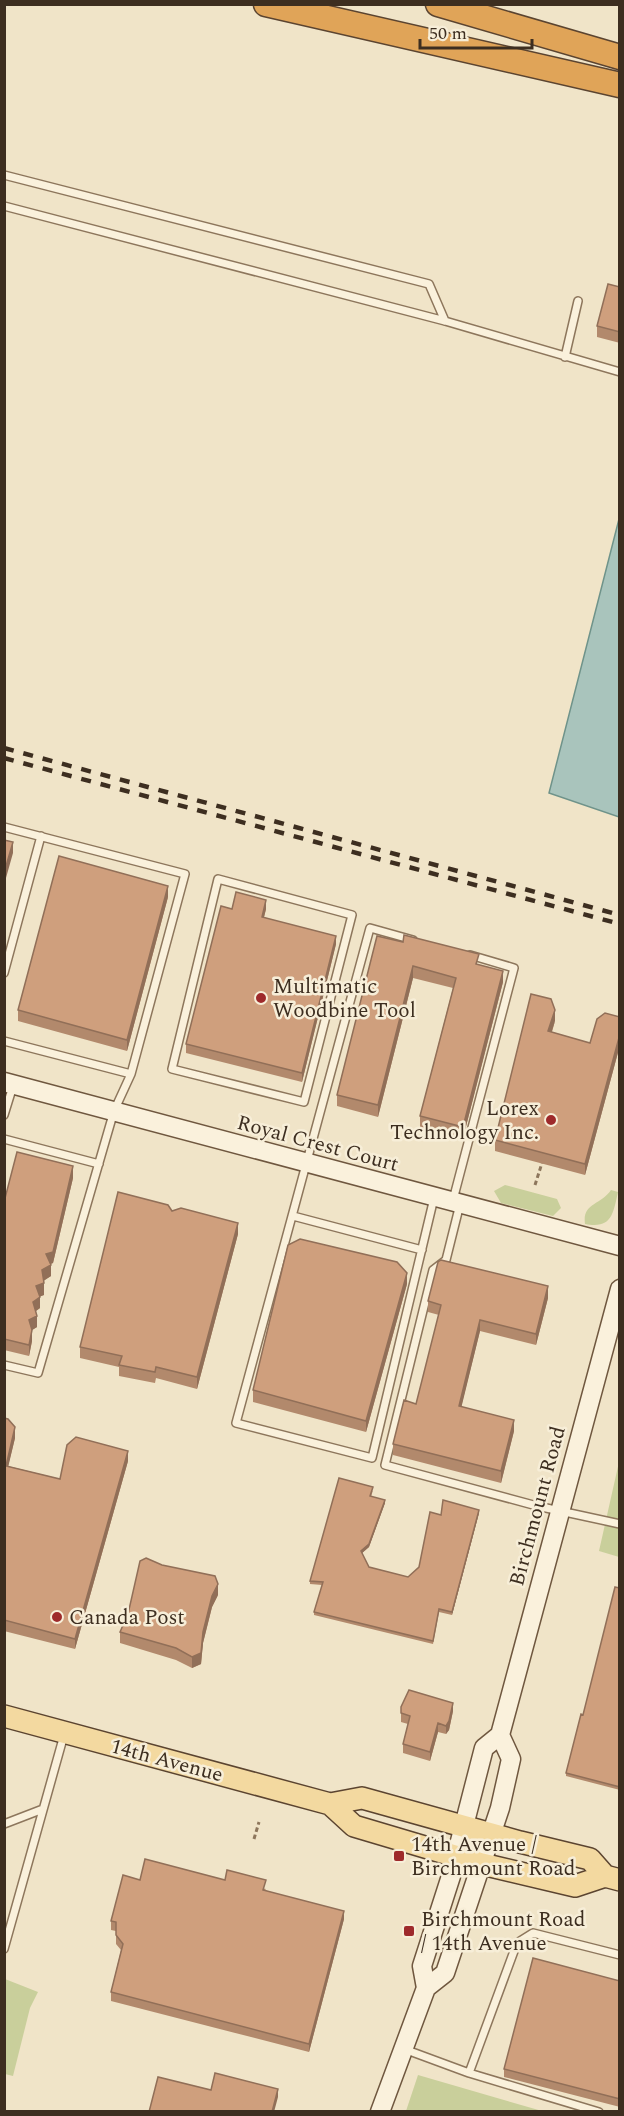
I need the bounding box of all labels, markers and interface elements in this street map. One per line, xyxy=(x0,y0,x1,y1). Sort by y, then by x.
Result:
scale bar xyxy=(420,12,532,50)
text: 50 m xyxy=(429,20,467,47)
place label: Multimatic Woodbine Tool xyxy=(273,971,416,1027)
marker: Multimatic Woodbine Tool xyxy=(254,991,268,1005)
place label: Lorex Technology Inc. xyxy=(390,1093,539,1149)
street label: Royal Crest Court xyxy=(233,1107,402,1181)
marker: Lorex Technology Inc. xyxy=(544,1113,558,1127)
street label: Birchmount Road xyxy=(501,1423,575,1590)
place label: Canada Post xyxy=(69,1602,185,1634)
marker: Canada Post xyxy=(50,1610,64,1624)
street label: 14th Avenue xyxy=(107,1731,227,1791)
place label: 14th Avenue / Birchmount Road xyxy=(411,1829,575,1885)
marker: 14th Avenue / Birchmount Road xyxy=(392,1849,406,1863)
place label: Birchmount Road / 14th Avenue xyxy=(421,1904,585,1960)
marker: Birchmount Road / 14th Avenue xyxy=(402,1924,416,1938)

